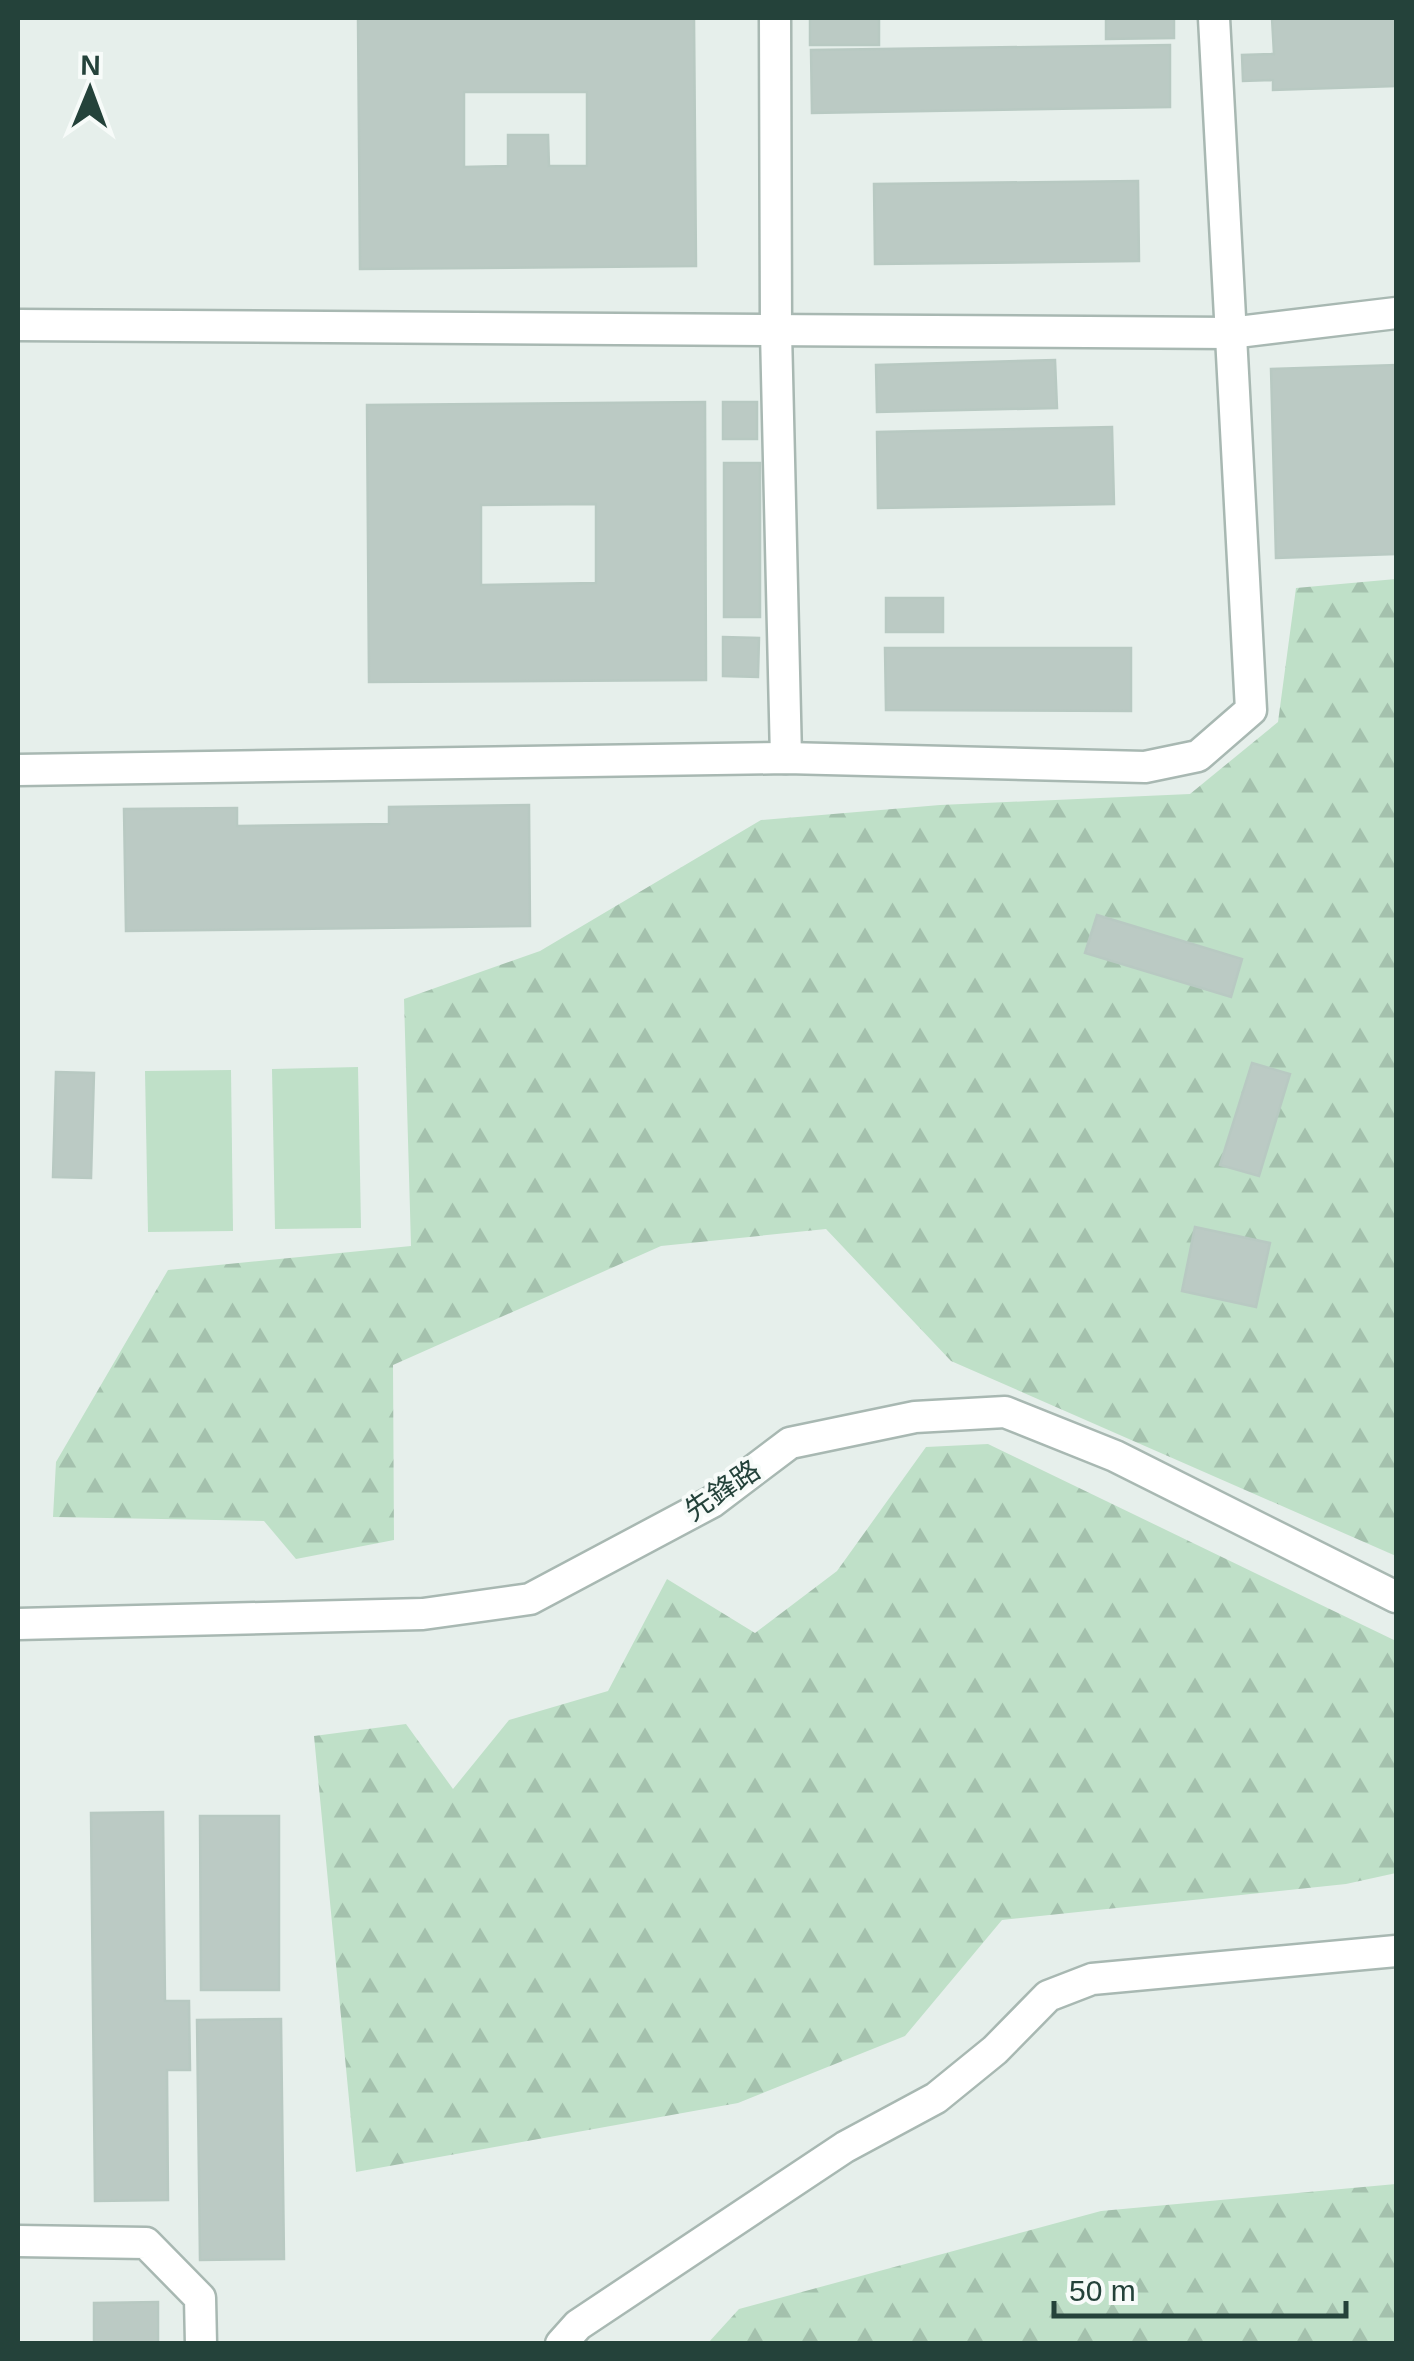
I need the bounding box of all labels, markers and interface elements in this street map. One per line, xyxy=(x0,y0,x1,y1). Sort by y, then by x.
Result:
north arrow xyxy=(40,40,140,140)
text: N xyxy=(80,50,101,81)
street label: 先鋒路 xyxy=(679,1454,766,1527)
scale bar xyxy=(1054,2256,1346,2318)
text: 50 m xyxy=(1069,2274,1136,2307)

